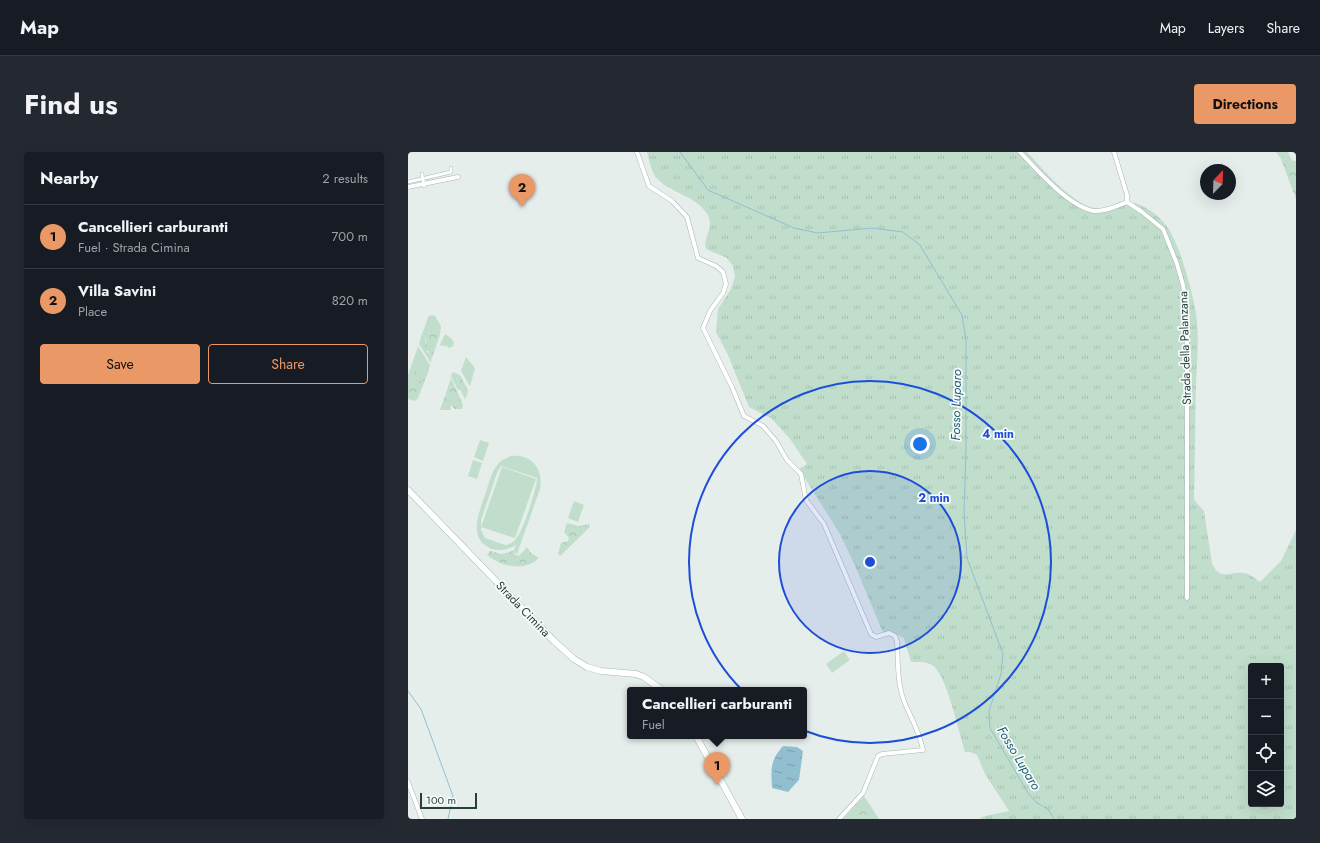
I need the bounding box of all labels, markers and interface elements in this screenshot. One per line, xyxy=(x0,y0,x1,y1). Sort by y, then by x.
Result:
text: Map xyxy=(20,14,59,41)
text: Map xyxy=(1160,18,1186,38)
text: Layers xyxy=(1208,18,1244,38)
text: Share xyxy=(1266,18,1300,38)
text: Find us xyxy=(24,84,118,125)
button: Directions xyxy=(1194,84,1296,124)
north arrow xyxy=(1200,164,1236,200)
text: Nearby xyxy=(40,166,98,190)
text: 2 results xyxy=(322,169,368,188)
pin: 2 xyxy=(509,174,535,207)
text: Cancellieri carburanti xyxy=(78,216,228,238)
text: 1 xyxy=(50,227,56,246)
text: 700 m xyxy=(332,227,368,246)
text: Fuel · Strada Cimina xyxy=(78,238,190,257)
text: Villa Savini xyxy=(78,280,156,302)
text: 2 xyxy=(49,291,57,310)
text: 820 m xyxy=(332,291,368,310)
street label: Strada della Palanzana xyxy=(1174,291,1196,405)
text: Place xyxy=(78,302,107,321)
button: Save xyxy=(40,344,200,384)
button: Share xyxy=(208,344,368,384)
water label: Fosso Luparo xyxy=(946,369,966,441)
text: 4 min xyxy=(982,425,1014,443)
your location xyxy=(910,434,930,454)
text: 2 min xyxy=(918,489,950,507)
centre of rings xyxy=(863,555,877,569)
street label: Strada Cimina xyxy=(492,577,554,641)
map controls xyxy=(1248,663,1284,807)
button: + xyxy=(1248,663,1284,699)
popup xyxy=(627,687,807,739)
text: Cancellieri carburanti xyxy=(642,693,792,715)
button: − xyxy=(1248,699,1284,735)
text: Fuel xyxy=(642,715,665,734)
water label: Fosso Luparo xyxy=(993,723,1046,794)
button: locate xyxy=(1248,735,1284,771)
pin: 1 xyxy=(704,752,730,785)
button: layers xyxy=(1248,771,1284,807)
scale bar xyxy=(420,791,477,810)
text: 100 m xyxy=(426,792,456,808)

